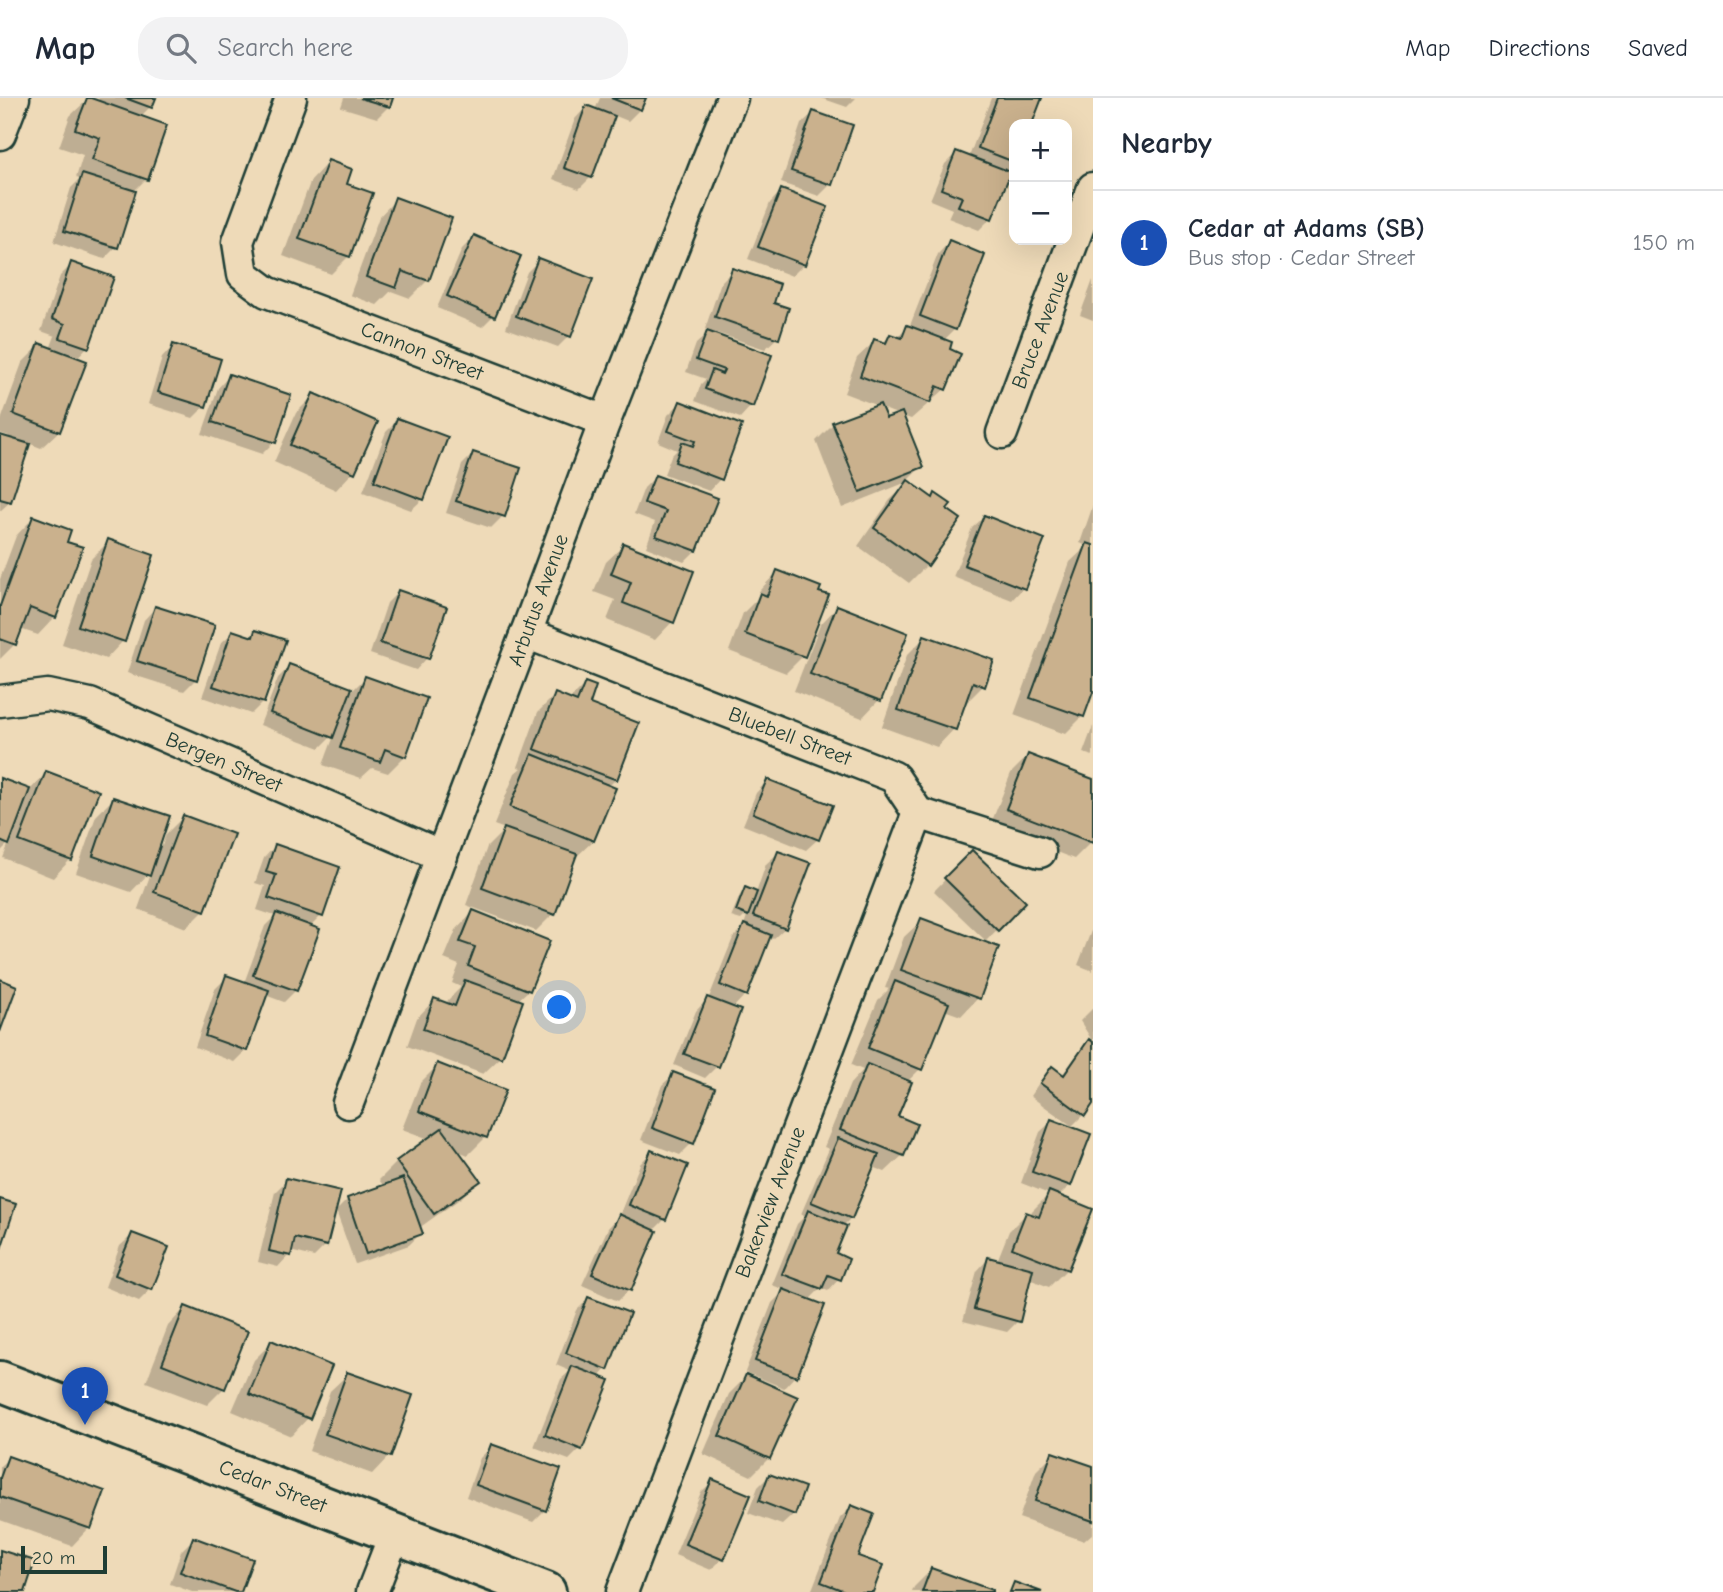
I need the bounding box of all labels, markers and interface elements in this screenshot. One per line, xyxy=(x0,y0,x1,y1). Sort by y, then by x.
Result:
search box xyxy=(138,17,628,80)
text: Map xyxy=(35,29,96,67)
icon: search xyxy=(162,29,200,67)
text: Search here xyxy=(218,33,353,63)
text: Map xyxy=(1405,34,1451,62)
text: Directions xyxy=(1489,34,1590,62)
text: Saved xyxy=(1628,34,1688,62)
map controls xyxy=(1009,119,1072,245)
button: + xyxy=(1009,119,1072,182)
text: Nearby xyxy=(1121,126,1212,161)
button: − xyxy=(1009,182,1072,245)
text: Cedar at Adams (SB) xyxy=(1188,214,1425,244)
text: 1 xyxy=(1139,229,1149,256)
text: 150 m xyxy=(1633,229,1695,256)
text: Bus stop · Cedar Street xyxy=(1188,244,1415,271)
street label: Bruce Avenue xyxy=(1007,268,1073,392)
street label: Cannon Street xyxy=(357,317,488,386)
street label: Arbutus Avenue xyxy=(503,531,573,669)
street label: Bluebell Street xyxy=(725,702,856,771)
street label: Bergen Street xyxy=(162,727,287,798)
your location xyxy=(542,990,576,1024)
street label: Bakerview Avenue xyxy=(730,1123,810,1281)
pin: 1 xyxy=(62,1367,108,1425)
street label: Cedar Street xyxy=(216,1454,331,1518)
scale bar xyxy=(21,1543,107,1575)
text: 20 m xyxy=(32,1547,76,1569)

